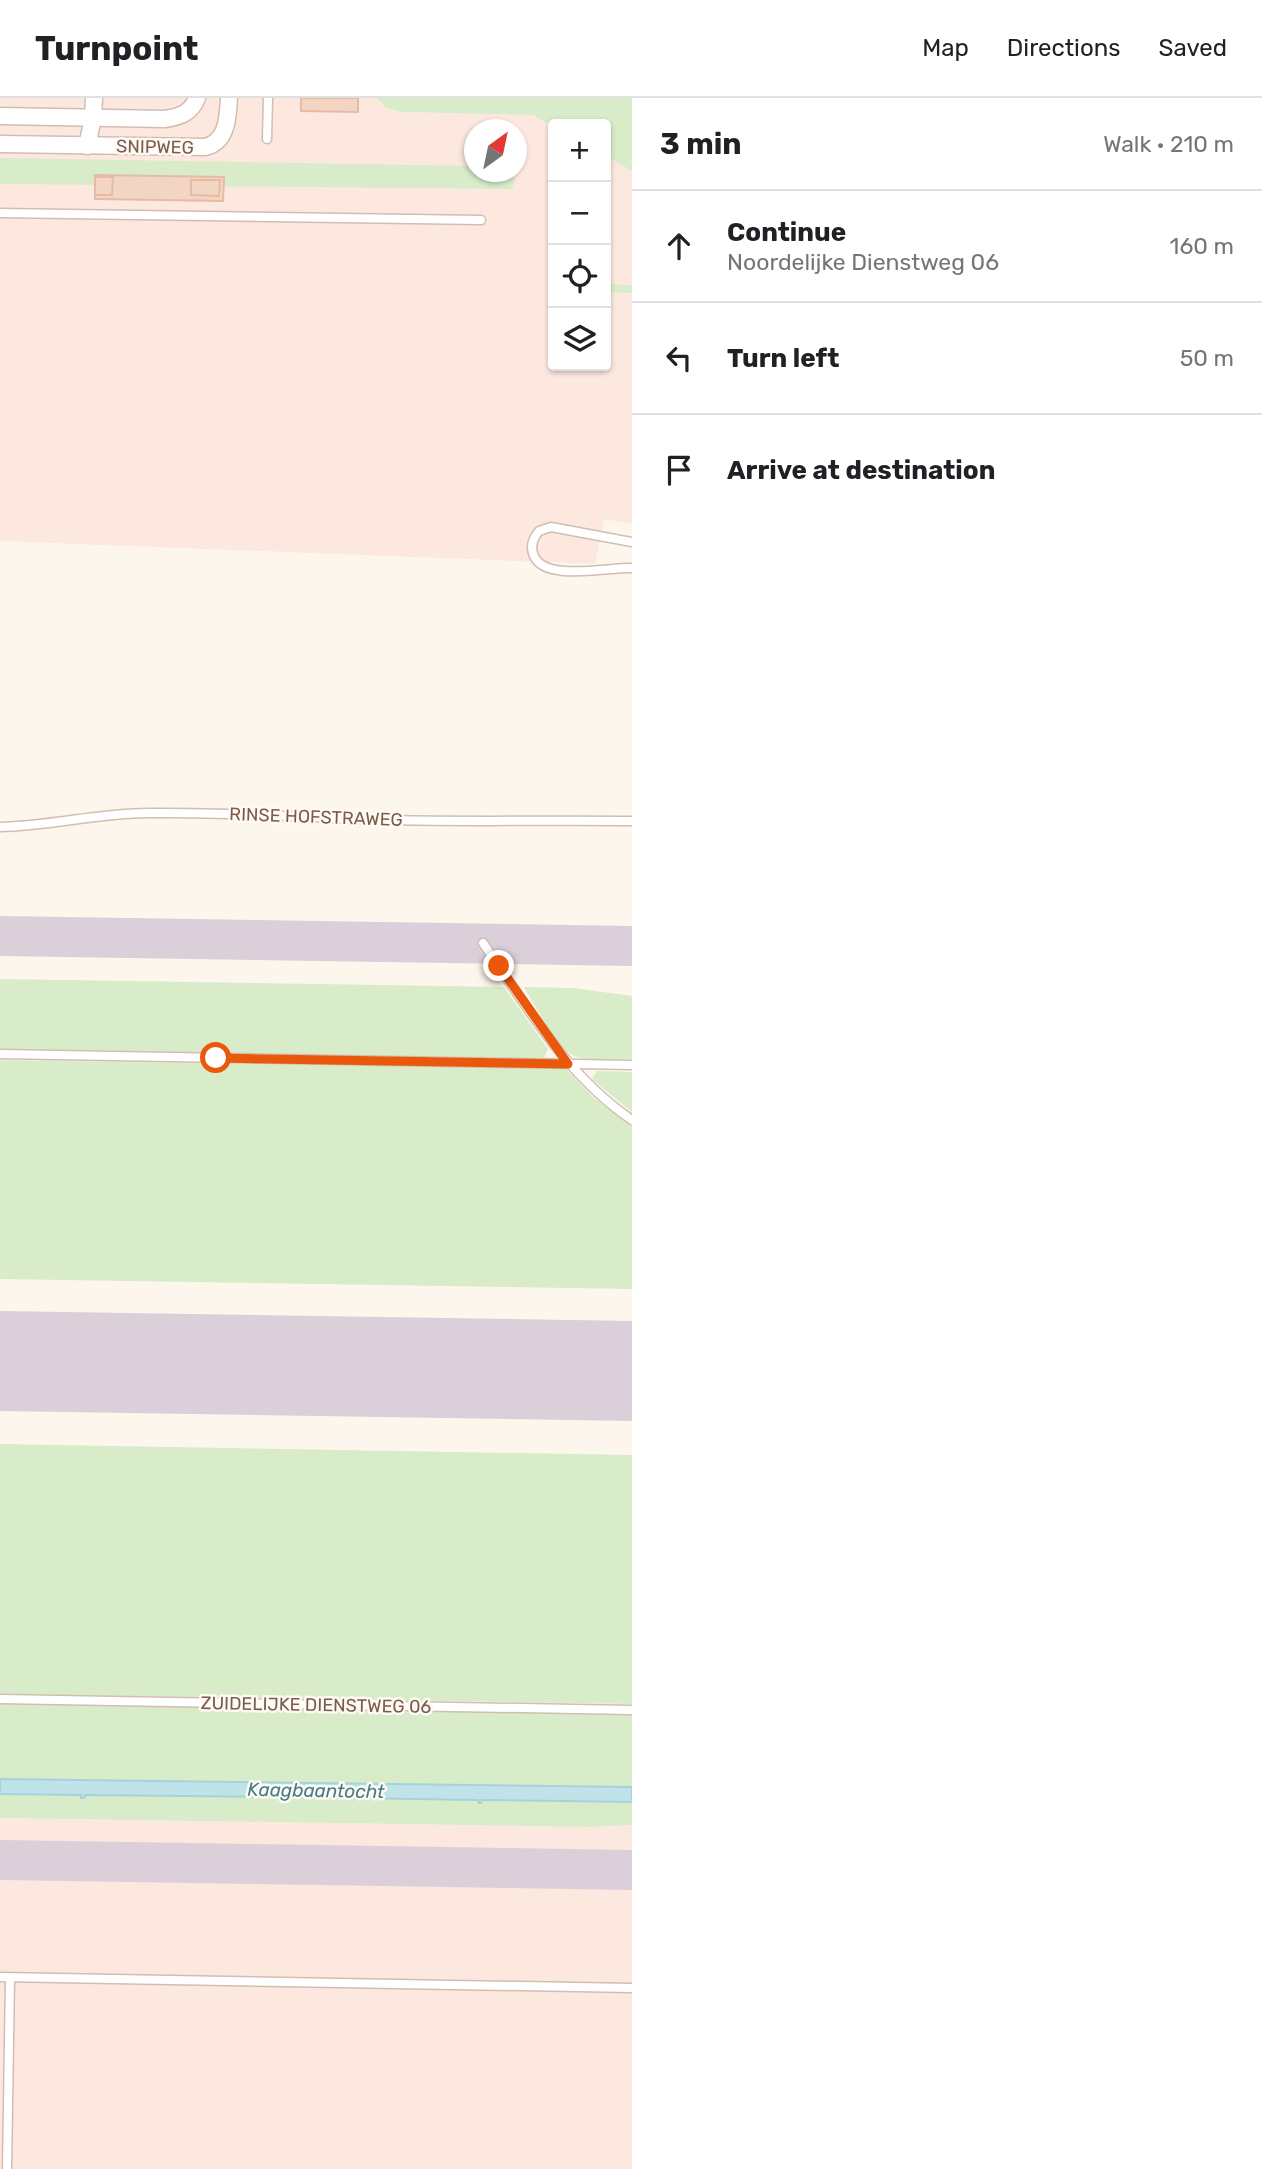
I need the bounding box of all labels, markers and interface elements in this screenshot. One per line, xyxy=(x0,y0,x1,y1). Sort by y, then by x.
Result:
text: Turnpoint xyxy=(35,29,198,68)
text: Map xyxy=(922,34,969,62)
text: Directions xyxy=(1007,34,1120,62)
text: Saved xyxy=(1158,34,1227,62)
north arrow xyxy=(464,119,527,182)
map controls xyxy=(548,119,611,371)
button: + xyxy=(548,119,611,182)
text: 3 min xyxy=(660,126,742,162)
text: Walk · 210 m xyxy=(1103,130,1234,158)
street label: SNIPWEG xyxy=(116,135,194,159)
button: − xyxy=(548,182,611,245)
text: Continue xyxy=(727,217,846,248)
icon: ahead xyxy=(660,227,698,265)
text: 160 m xyxy=(1170,232,1234,260)
button: locate xyxy=(548,245,611,308)
text: Noordelijke Dienstweg 06 xyxy=(727,248,999,276)
button: layers xyxy=(548,308,611,371)
icon: left xyxy=(660,339,698,377)
text: Turn left xyxy=(727,343,839,374)
text: 50 m xyxy=(1180,344,1234,372)
icon: arrive xyxy=(660,451,698,489)
text: Arrive at destination xyxy=(727,455,995,486)
street label: RINSE HOFSTRAWEG xyxy=(229,803,403,831)
route end xyxy=(483,950,514,981)
route start xyxy=(200,1042,231,1073)
street label: ZUIDELIJKE DIENSTWEG 06 xyxy=(201,1692,432,1718)
water label: Kaagbaantocht xyxy=(247,1778,385,1803)

